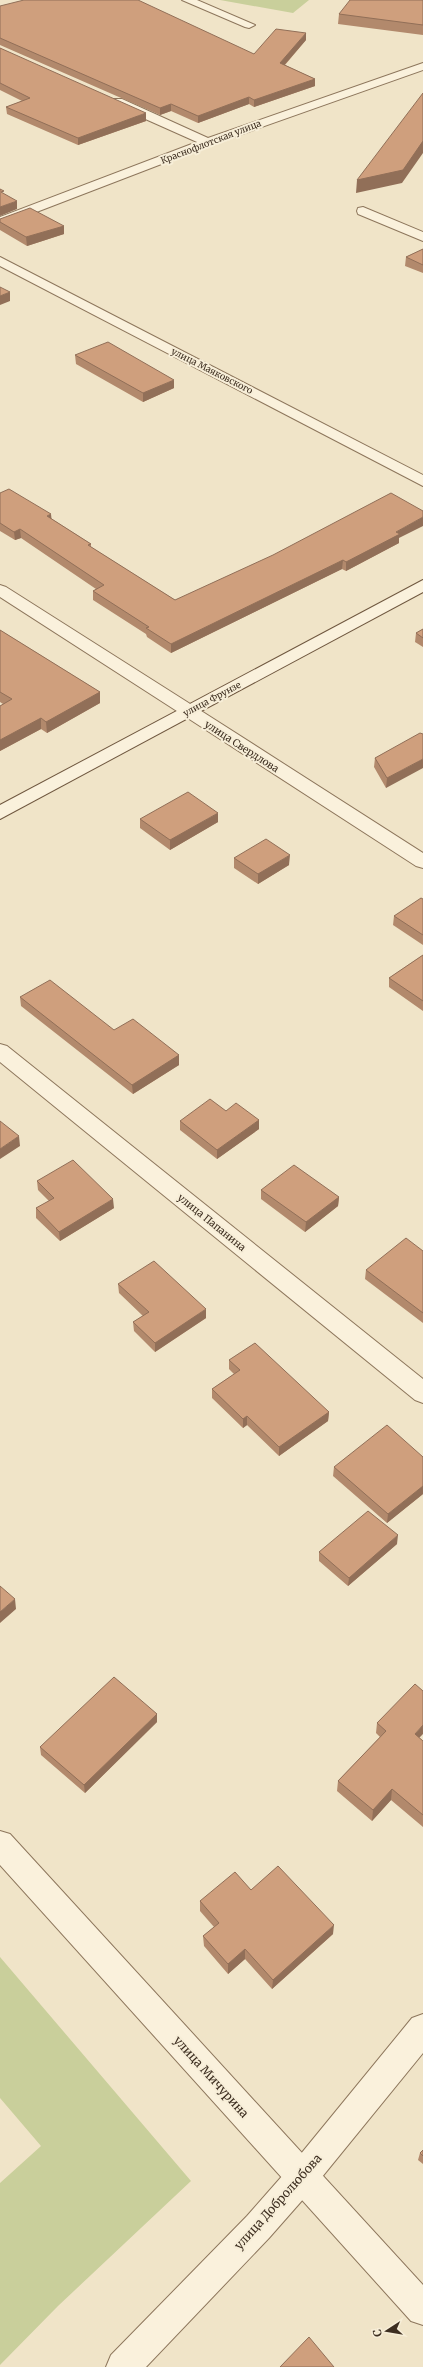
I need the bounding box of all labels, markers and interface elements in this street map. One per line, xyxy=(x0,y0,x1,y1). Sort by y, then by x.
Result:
street label: Краснофлотская улица xyxy=(159,117,263,166)
street label: улица Маяковского xyxy=(170,345,255,396)
street label: улица Фрунзе xyxy=(181,679,243,718)
street label: улица Свердлова xyxy=(202,718,282,776)
street label: улица Папанина xyxy=(175,1191,249,1254)
street label: улица Мичурина xyxy=(171,2033,252,2121)
street label: улица Добролюбова xyxy=(231,2150,325,2253)
north arrow xyxy=(367,2311,407,2351)
text: С xyxy=(370,2328,385,2338)

